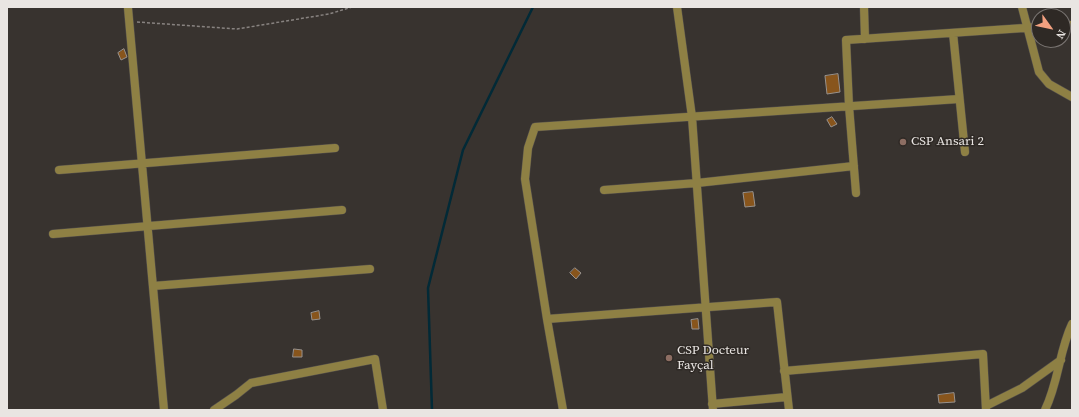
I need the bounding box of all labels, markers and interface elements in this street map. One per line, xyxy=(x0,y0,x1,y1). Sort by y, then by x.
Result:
north arrow xyxy=(1031,8,1071,48)
text: N xyxy=(1052,27,1069,42)
place label: CSP Ansari 2 xyxy=(911,134,984,150)
marker: CSP Ansari 2 xyxy=(898,137,908,147)
place label: CSP Docteur Fayçal xyxy=(677,343,749,374)
marker: CSP Docteur Fayçal xyxy=(664,353,674,363)

